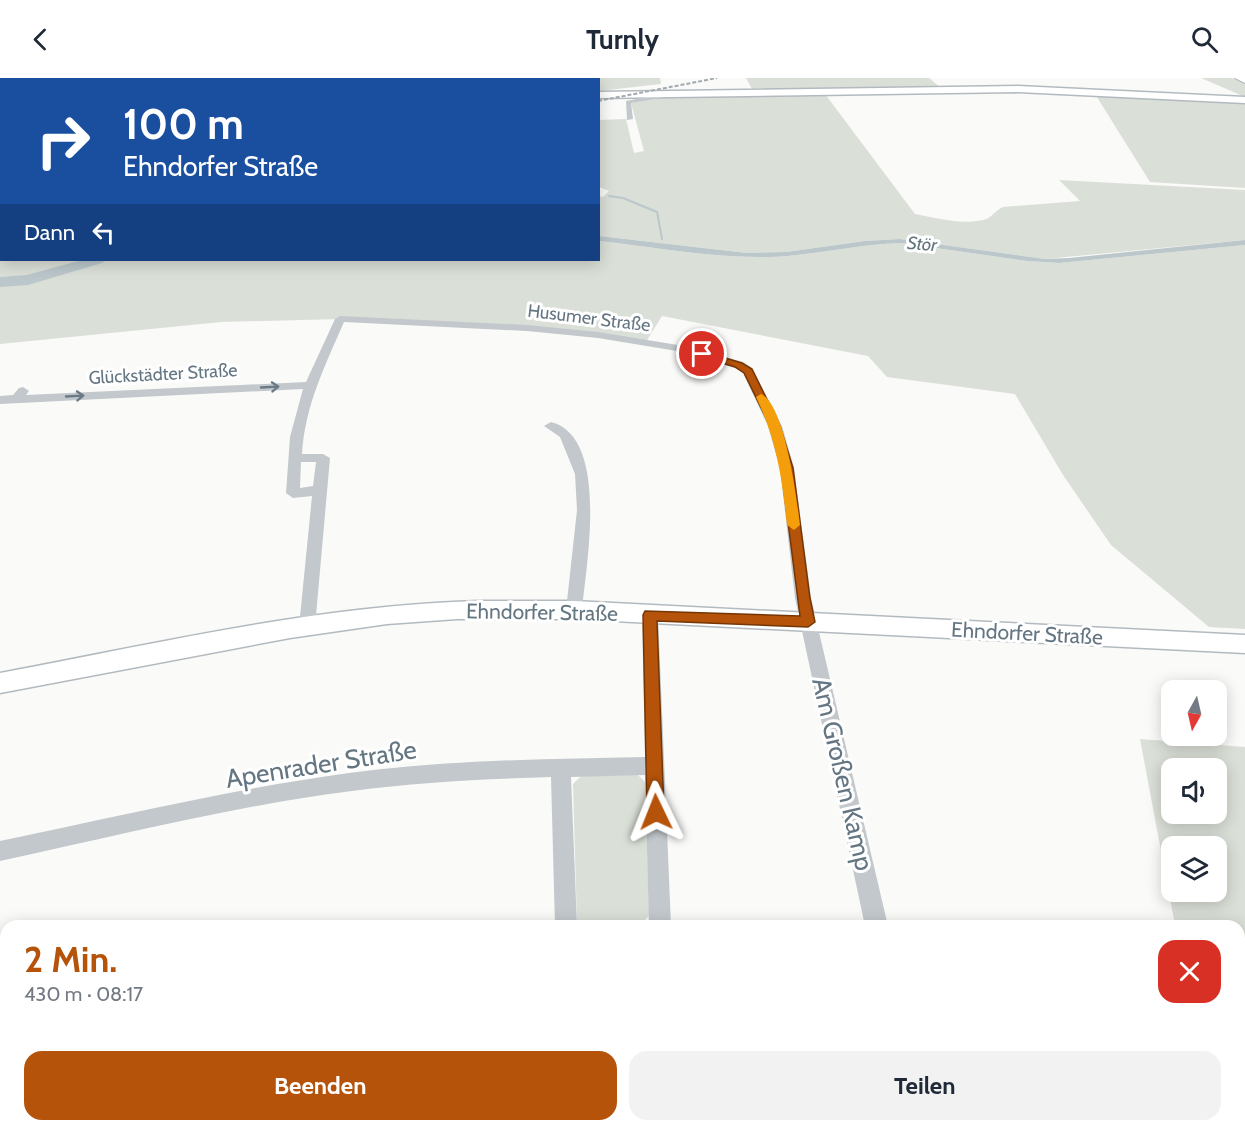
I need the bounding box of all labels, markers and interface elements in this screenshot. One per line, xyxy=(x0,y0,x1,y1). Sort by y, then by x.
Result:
icon: back xyxy=(24,23,57,56)
text: Turnly xyxy=(586,23,659,56)
icon: search xyxy=(1188,23,1221,56)
text: 100 m xyxy=(123,98,244,150)
icon: right xyxy=(24,102,102,180)
text: Ehndorfer Straße xyxy=(123,150,318,183)
icon: left xyxy=(87,216,120,249)
text: Dann xyxy=(24,219,75,246)
water label: Stör xyxy=(906,232,939,256)
street label: Husumer Straße xyxy=(526,300,652,336)
pin xyxy=(676,328,727,379)
icon: arrive xyxy=(685,337,718,370)
street label: Glückstädter Straße xyxy=(88,359,238,389)
one-way arrow xyxy=(260,381,280,392)
one-way arrow xyxy=(65,391,85,402)
street label: Ehndorfer Straße xyxy=(466,598,618,626)
street label: Ehndorfer Straße xyxy=(951,617,1104,649)
street label: Am Großen Kamp xyxy=(805,674,881,874)
north arrow xyxy=(1161,680,1227,746)
map controls xyxy=(1161,680,1227,902)
street label: Apenrader Straße xyxy=(223,733,419,795)
button: sound xyxy=(1161,758,1227,824)
position arrow xyxy=(624,780,688,844)
button: layers xyxy=(1161,836,1227,902)
text: 2 Min. xyxy=(24,937,117,981)
button: close xyxy=(1158,940,1221,1003)
text: 430 m · 08:17 xyxy=(24,982,143,1006)
button: Beenden xyxy=(24,1051,617,1120)
button: Teilen xyxy=(629,1051,1221,1120)

